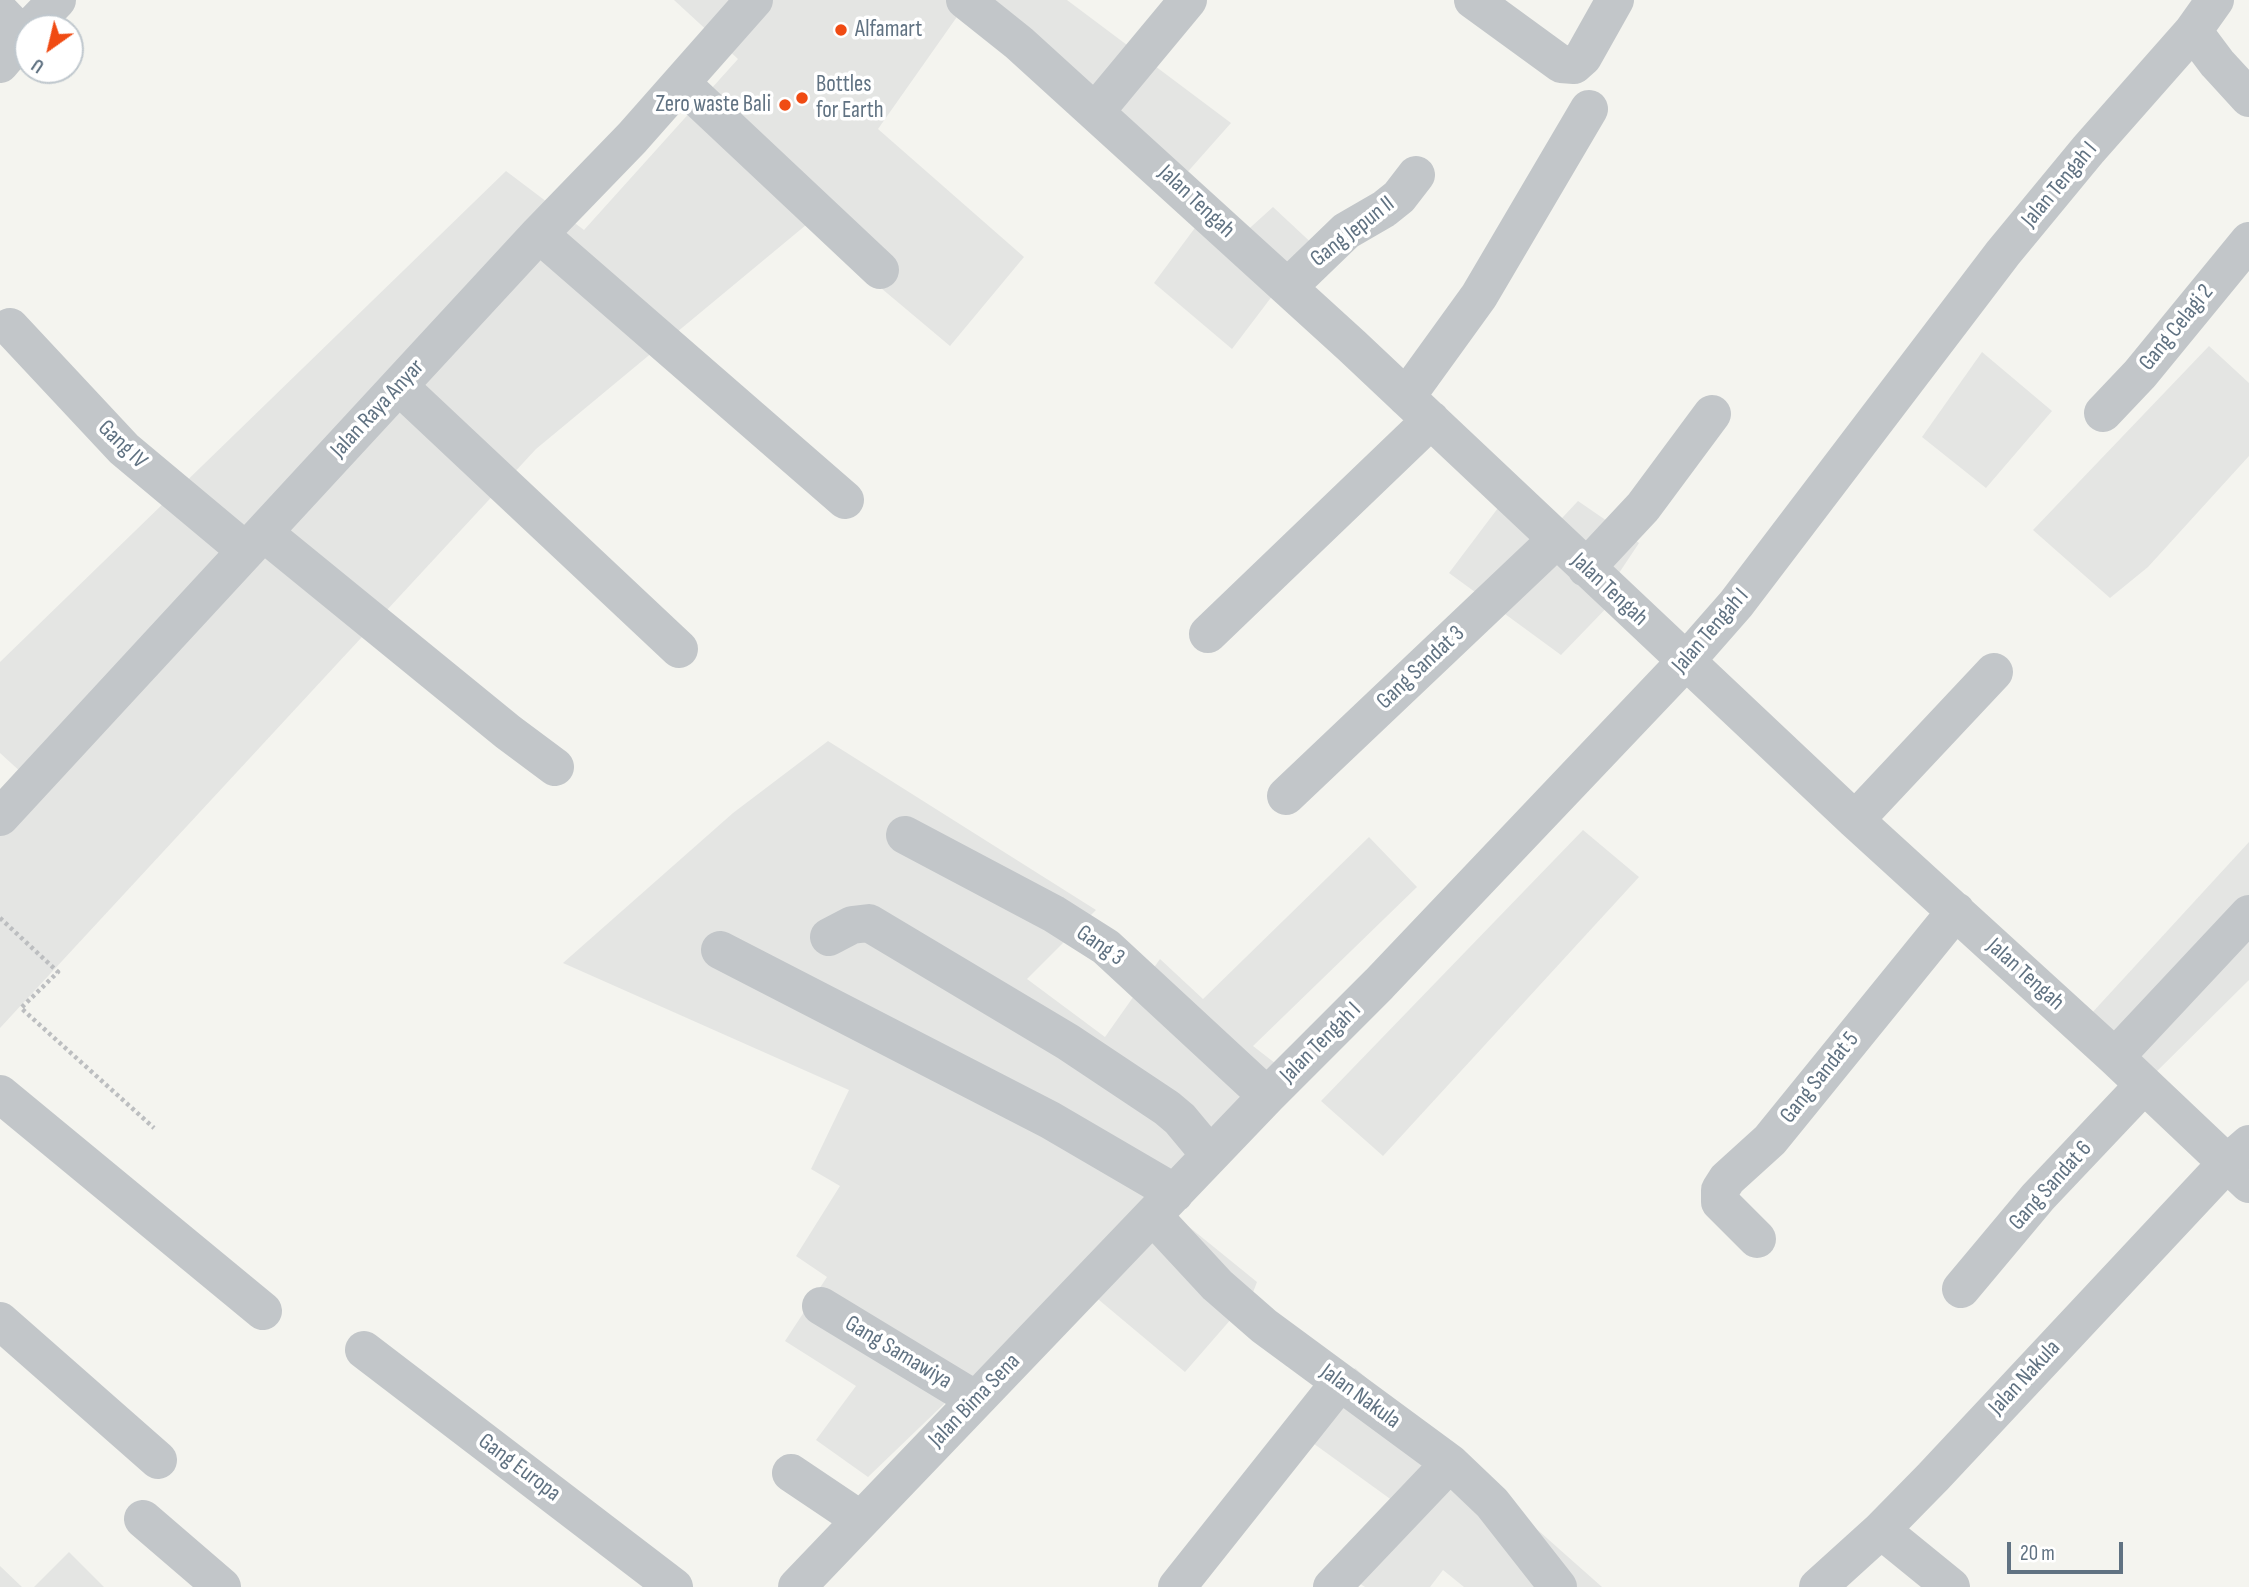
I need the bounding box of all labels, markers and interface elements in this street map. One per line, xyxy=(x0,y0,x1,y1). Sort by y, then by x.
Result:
north arrow xyxy=(14,14,84,84)
place label: Alfamart xyxy=(855,16,922,44)
marker: Alfamart xyxy=(833,22,849,38)
text: U xyxy=(28,53,49,77)
place label: Bottles for Earth xyxy=(816,71,884,125)
marker: Bottles for Earth xyxy=(794,90,810,106)
place label: Zero waste Bali xyxy=(656,91,771,119)
marker: Zero waste Bali xyxy=(777,97,793,113)
street label: Jalan Tengah I xyxy=(2016,137,2104,233)
street label: Jalan Tengah xyxy=(1152,160,1240,244)
street label: Gang Jepun II xyxy=(1306,191,1400,273)
street label: Gang Celagi 2 xyxy=(2134,279,2220,377)
street label: Jalan Raya Anyar xyxy=(326,354,430,464)
street label: Gang IV xyxy=(92,415,152,475)
street label: Jalan Tengah xyxy=(1565,548,1653,632)
street label: Jalan Tengah I xyxy=(1667,583,1755,679)
street label: Gang Sandat 3 xyxy=(1371,620,1471,716)
street label: Gang 3 xyxy=(1071,920,1129,972)
street label: Jalan Tengah xyxy=(1981,933,2069,1017)
street label: Jalan Tengah I xyxy=(1275,997,1367,1089)
street label: Gang Sandat 5 xyxy=(1775,1027,1865,1129)
street label: Gang Sandat 6 xyxy=(2004,1136,2098,1236)
street label: Gang Samawiya xyxy=(840,1310,956,1396)
street label: Jalan Nakula xyxy=(1983,1335,2067,1421)
street label: Jalan Bima Sena xyxy=(923,1348,1027,1454)
street label: Jalan Nakula xyxy=(1315,1359,1405,1435)
street label: Gang Europa xyxy=(472,1428,566,1508)
scale bar xyxy=(2011,1528,2126,1572)
text: 20 m xyxy=(2020,1541,2055,1566)

